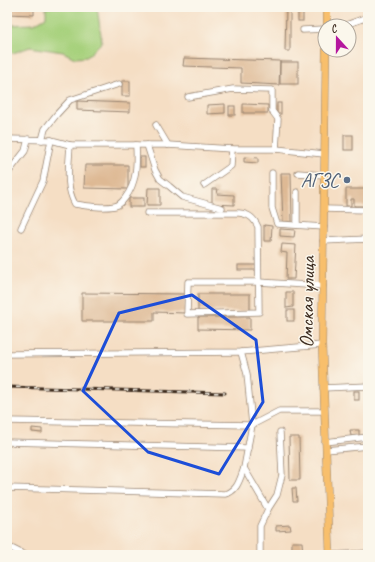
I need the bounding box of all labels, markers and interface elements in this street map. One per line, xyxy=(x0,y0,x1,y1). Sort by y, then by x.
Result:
north arrow xyxy=(317,18,357,58)
text: С xyxy=(328,21,340,36)
place label: АГЗС xyxy=(301,168,341,193)
marker: АГЗС xyxy=(342,175,352,185)
street label: Омская улица xyxy=(294,254,320,348)

